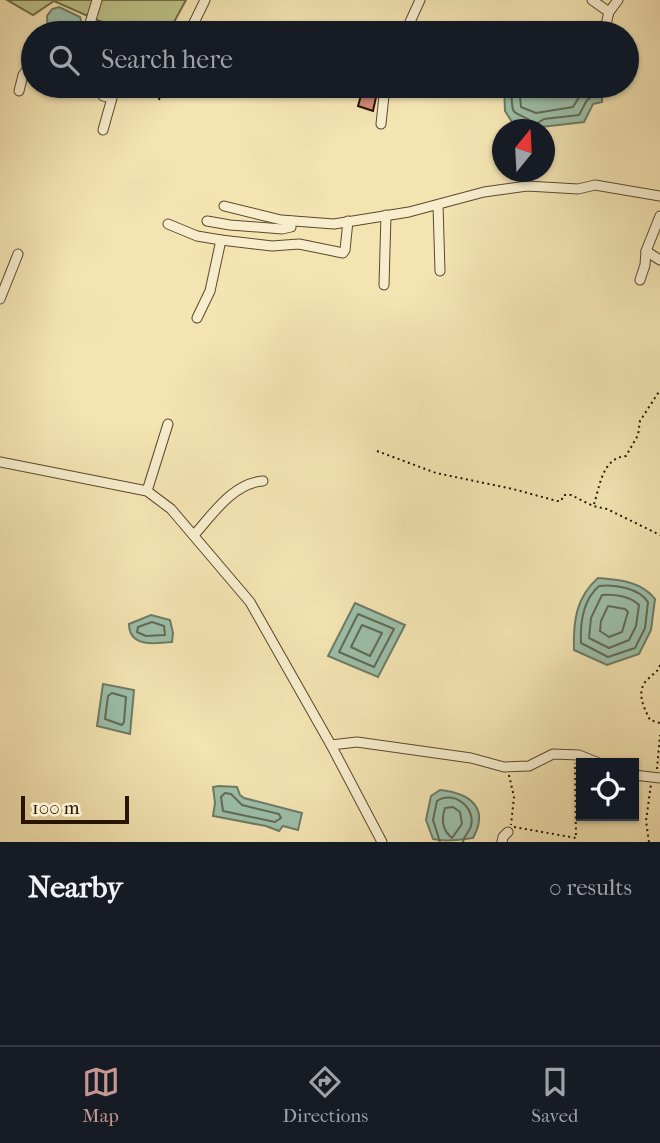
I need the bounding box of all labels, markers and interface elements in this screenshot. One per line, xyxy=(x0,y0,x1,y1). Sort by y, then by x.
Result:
search box xyxy=(21,21,639,98)
icon: search xyxy=(45,41,83,79)
text: Search here xyxy=(101,44,233,75)
north arrow xyxy=(492,119,555,182)
map controls xyxy=(576,758,639,821)
button: locate xyxy=(576,758,639,821)
scale bar xyxy=(21,793,130,825)
text: 100 m xyxy=(32,797,80,819)
text: Nearby xyxy=(28,870,123,905)
text: 0 results xyxy=(549,874,632,901)
tab: Map xyxy=(82,1063,120,1127)
tab: Directions xyxy=(283,1063,368,1127)
tab: Saved xyxy=(531,1063,578,1127)

